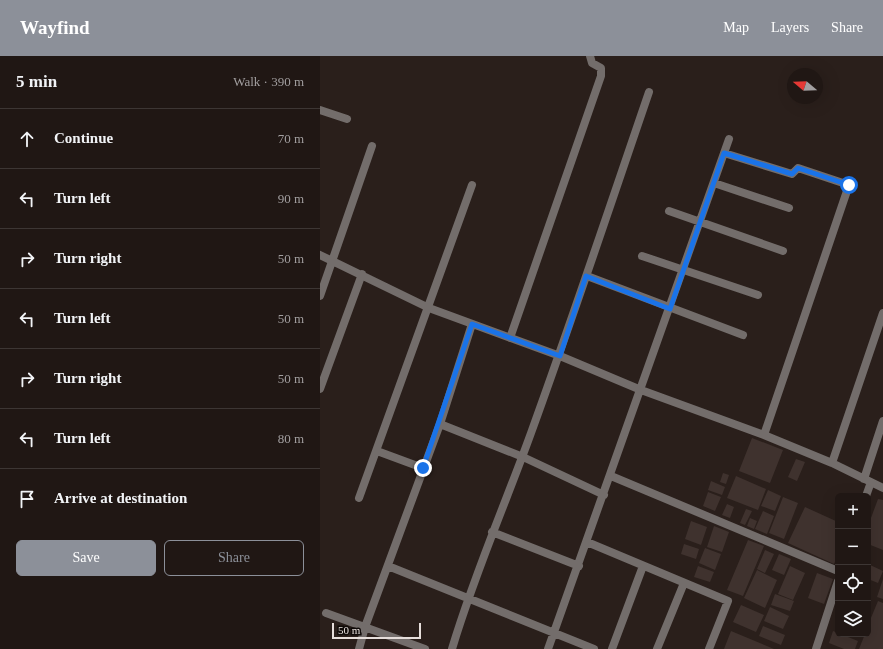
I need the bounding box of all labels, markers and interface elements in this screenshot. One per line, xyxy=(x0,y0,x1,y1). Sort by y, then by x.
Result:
text: Wayfind xyxy=(20,17,90,38)
text: Map xyxy=(723,20,749,35)
text: Layers xyxy=(771,20,809,35)
text: Share xyxy=(831,20,863,35)
north arrow xyxy=(787,68,823,104)
text: 5 min xyxy=(16,72,57,91)
text: Walk · 390 m xyxy=(233,74,304,89)
icon: ahead xyxy=(16,128,38,150)
text: Continue xyxy=(54,130,113,146)
text: 70 m xyxy=(278,131,304,146)
route start xyxy=(840,176,858,194)
icon: left xyxy=(16,188,38,210)
text: Turn left xyxy=(54,190,111,206)
text: 90 m xyxy=(278,191,304,206)
icon: right xyxy=(16,248,38,270)
text: Turn right xyxy=(54,250,121,266)
text: 50 m xyxy=(278,251,304,266)
icon: left xyxy=(16,308,38,330)
text: Turn left xyxy=(54,310,111,326)
text: 50 m xyxy=(278,311,304,326)
icon: right xyxy=(16,368,38,390)
text: Turn right xyxy=(54,370,121,386)
text: 50 m xyxy=(278,371,304,386)
icon: left xyxy=(16,428,38,450)
text: Turn left xyxy=(54,430,111,446)
text: 80 m xyxy=(278,431,304,446)
route end xyxy=(414,459,432,477)
icon: arrive xyxy=(16,488,38,510)
text: Arrive at destination xyxy=(54,490,187,506)
map controls xyxy=(835,493,871,637)
button: + xyxy=(835,493,871,529)
button: − xyxy=(835,529,871,565)
button: Save xyxy=(16,540,156,576)
button: Share xyxy=(164,540,304,576)
button: locate xyxy=(835,565,871,601)
button: layers xyxy=(835,601,871,637)
scale bar xyxy=(332,621,421,640)
text: 50 m xyxy=(338,624,360,636)

